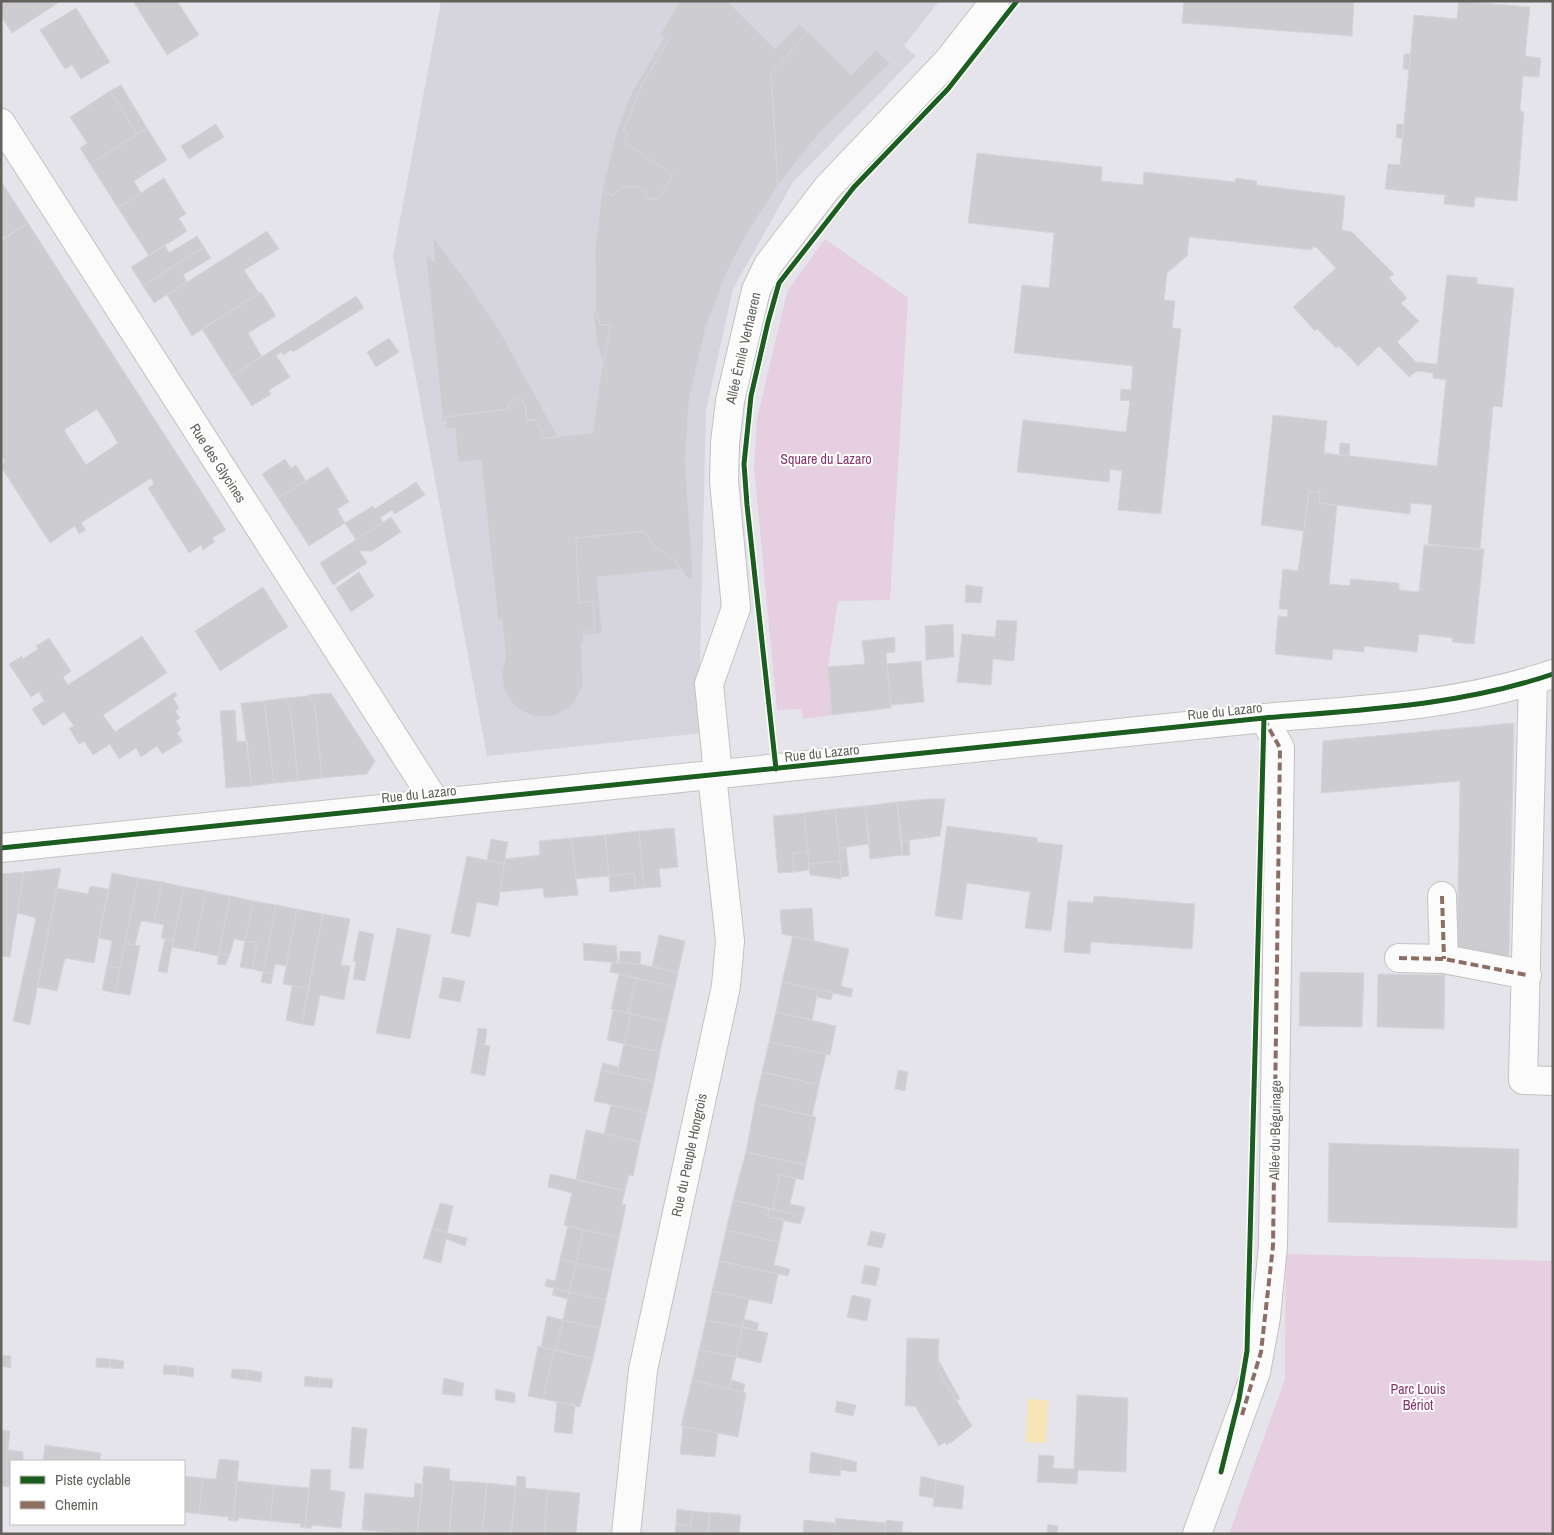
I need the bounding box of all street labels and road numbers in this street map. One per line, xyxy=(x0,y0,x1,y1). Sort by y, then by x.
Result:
street label: Allée Émile Verhaeren xyxy=(721,290,765,407)
street label: Rue des Glycines xyxy=(186,420,250,506)
street label: Rue du Lazaro xyxy=(1187,698,1263,724)
street label: Rue du Lazaro xyxy=(784,740,860,766)
street label: Rue du Lazaro xyxy=(381,781,457,807)
street label: Allée du Béguinage xyxy=(1265,1080,1285,1181)
street label: Rue du Peuple Hongrois xyxy=(667,1091,711,1218)

